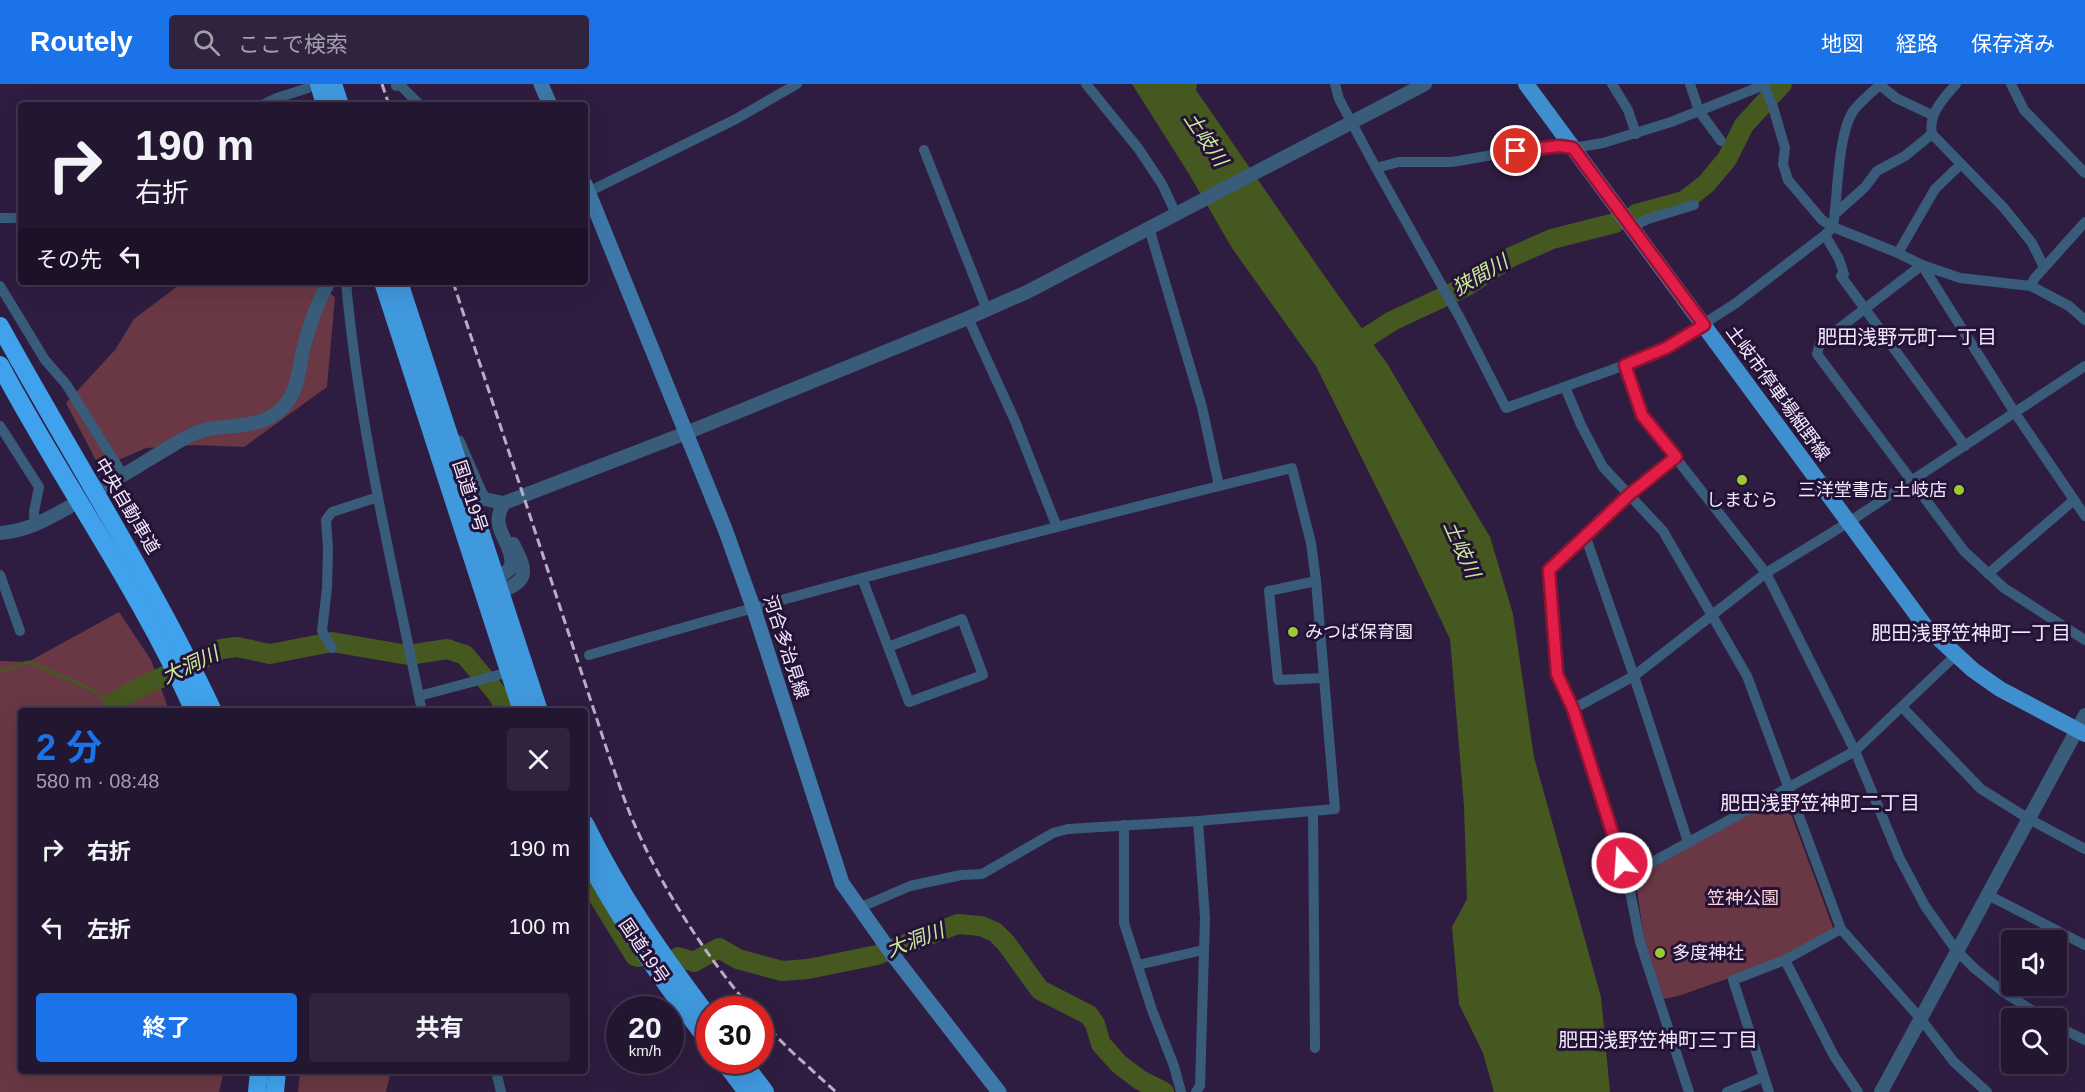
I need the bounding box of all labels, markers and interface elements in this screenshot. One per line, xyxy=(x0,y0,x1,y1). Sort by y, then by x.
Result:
search box xyxy=(169,15,589,69)
text: Routely xyxy=(30,26,133,57)
icon: search xyxy=(190,26,223,59)
text: ここで検索 xyxy=(238,32,348,57)
text: 地図 xyxy=(1821,32,1863,55)
text: 経路 xyxy=(1896,32,1938,55)
text: 保存済み xyxy=(1971,32,2055,55)
water label: 土岐川 xyxy=(1180,108,1233,172)
text: 190 m xyxy=(135,122,254,169)
pin xyxy=(1490,125,1541,176)
icon: right xyxy=(36,126,114,204)
icon: arrive xyxy=(1499,134,1532,167)
text: 右折 xyxy=(135,178,189,208)
icon: left xyxy=(114,240,147,273)
text: その先 xyxy=(36,247,102,272)
water label: 狭間川 xyxy=(1449,249,1513,300)
street label: 土岐市停車場細野線 xyxy=(1722,322,1834,464)
district label: 肥田浅野元町一丁目 xyxy=(1817,326,1997,348)
street label: 中央自動車道 xyxy=(91,455,163,557)
street label: 国道19号 xyxy=(449,458,491,534)
marker: しまむら xyxy=(1735,473,1749,487)
place label: 三洋堂書店 土岐店 xyxy=(1798,480,1947,500)
marker: 三洋堂書店 土岐店 xyxy=(1952,483,1966,497)
place label: しまむら xyxy=(1706,490,1778,510)
water label: 土岐川 xyxy=(1440,517,1485,583)
street label: 河合多治見線 xyxy=(760,593,812,701)
place label: みつば保育園 xyxy=(1305,622,1413,642)
district label: 肥田浅野笠神町一丁目 xyxy=(1871,622,2071,644)
marker: みつば保育園 xyxy=(1286,625,1300,639)
water label: 大洞川 xyxy=(158,642,224,688)
text: 2 分 xyxy=(36,727,102,768)
button: close xyxy=(507,728,570,791)
text: 580 m · 08:48 xyxy=(36,770,159,792)
district label: 肥田浅野笠神町二丁目 xyxy=(1720,792,1920,814)
position arrow xyxy=(1590,831,1654,895)
icon: right xyxy=(36,833,69,866)
text: 190 m xyxy=(509,836,570,861)
text: 右折 xyxy=(87,839,131,864)
park label: 笠神公園 xyxy=(1707,888,1779,908)
icon: left xyxy=(36,911,69,944)
text: 100 m xyxy=(509,914,570,939)
street label: 国道19号 xyxy=(615,915,673,987)
text: 左折 xyxy=(87,917,131,942)
water label: 大洞川 xyxy=(883,918,949,961)
map controls xyxy=(2001,930,2067,1074)
button: sound xyxy=(2001,930,2067,996)
place label: 多度神社 xyxy=(1672,943,1744,963)
marker: 多度神社 xyxy=(1653,946,1667,960)
button: 終了 xyxy=(36,993,297,1062)
button: 共有 xyxy=(309,993,570,1062)
speed limit sign: 30 xyxy=(696,996,774,1074)
button: search xyxy=(2001,1008,2067,1074)
text: 20 xyxy=(628,1011,662,1044)
district label: 肥田浅野笠神町三丁目 xyxy=(1558,1029,1758,1051)
text: km/h xyxy=(629,1042,661,1059)

